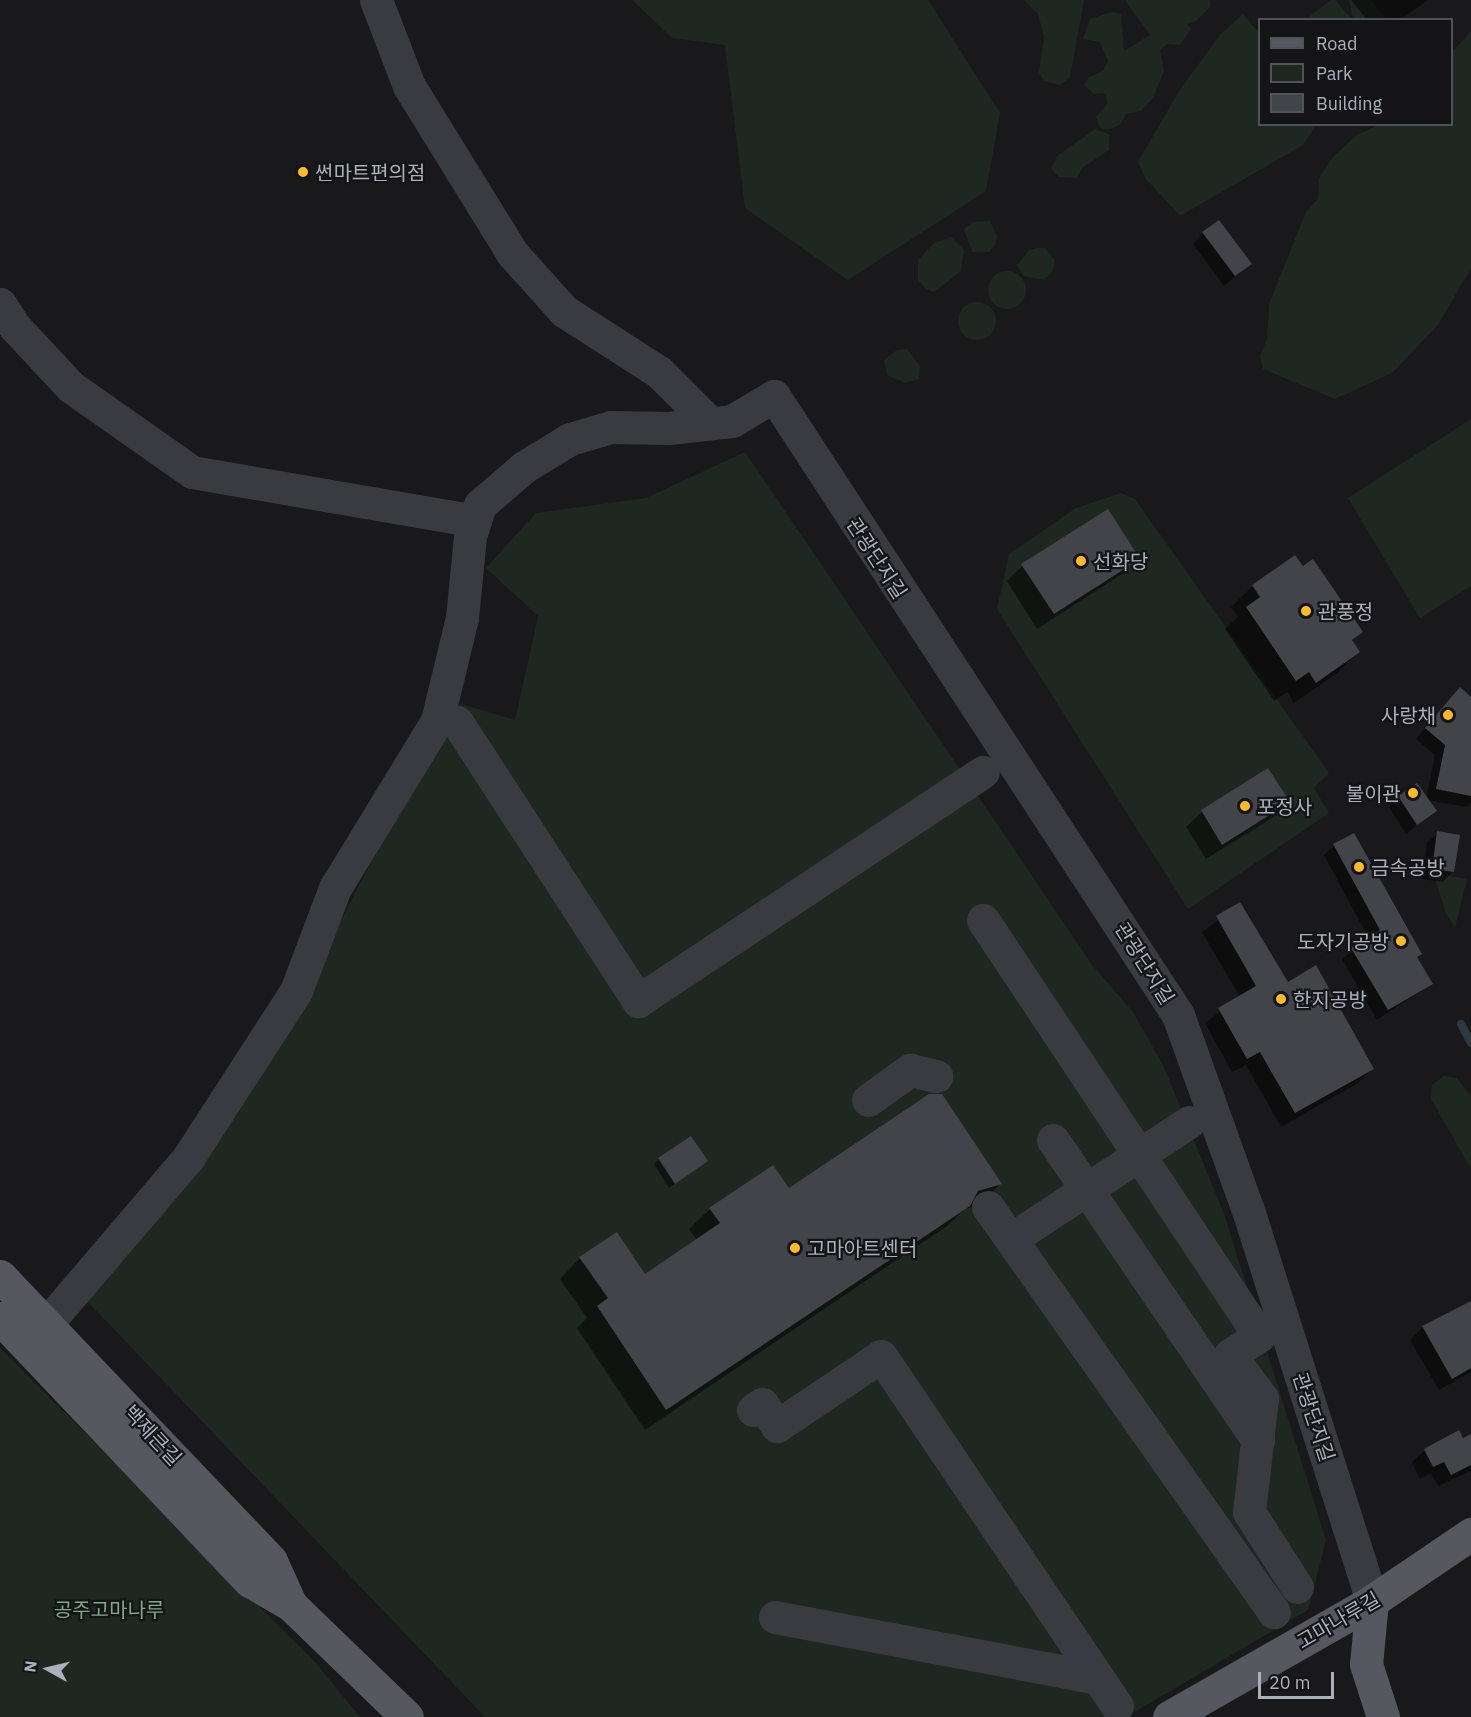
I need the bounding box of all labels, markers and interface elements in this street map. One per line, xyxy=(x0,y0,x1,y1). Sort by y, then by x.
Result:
legend xyxy=(1258,18,1453,126)
text: Road xyxy=(1316,32,1357,55)
text: Park xyxy=(1316,62,1352,85)
text: Building xyxy=(1316,92,1382,115)
place label: 썬마트편의점 xyxy=(315,160,425,184)
marker: 썬마트편의점 xyxy=(296,165,310,179)
street label: 관광단지길 xyxy=(842,513,912,603)
place label: 선화당 xyxy=(1093,549,1148,573)
marker: 선화당 xyxy=(1074,554,1088,568)
place label: 관풍정 xyxy=(1318,599,1373,623)
marker: 관풍정 xyxy=(1299,604,1313,618)
place label: 사랑채 xyxy=(1381,703,1436,727)
marker: 사랑채 xyxy=(1441,708,1455,722)
place label: 불이관 xyxy=(1346,781,1401,805)
marker: 불이관 xyxy=(1406,786,1420,800)
place label: 포정사 xyxy=(1257,794,1312,818)
marker: 포정사 xyxy=(1238,799,1252,813)
place label: 금속공방 xyxy=(1371,855,1445,879)
marker: 금속공방 xyxy=(1352,860,1366,874)
street label: 관광단지길 xyxy=(1110,918,1180,1008)
place label: 도자기공방 xyxy=(1297,929,1389,953)
marker: 도자기공방 xyxy=(1394,934,1408,948)
place label: 한지공방 xyxy=(1293,987,1367,1011)
marker: 한지공방 xyxy=(1274,992,1288,1006)
place label: 고마아트센터 xyxy=(807,1236,917,1260)
marker: 고마아트센터 xyxy=(788,1241,802,1255)
street label: 관광단지길 xyxy=(1288,1370,1340,1464)
street label: 백제큰길 xyxy=(119,1400,187,1470)
street label: 고마나루길 xyxy=(1292,1587,1384,1653)
park label: 공주고마나루 xyxy=(54,1597,164,1621)
north arrow xyxy=(18,1639,78,1699)
text: N xyxy=(19,1659,41,1674)
scale bar xyxy=(1261,1660,1338,1698)
text: 20 m xyxy=(1269,1671,1311,1694)

